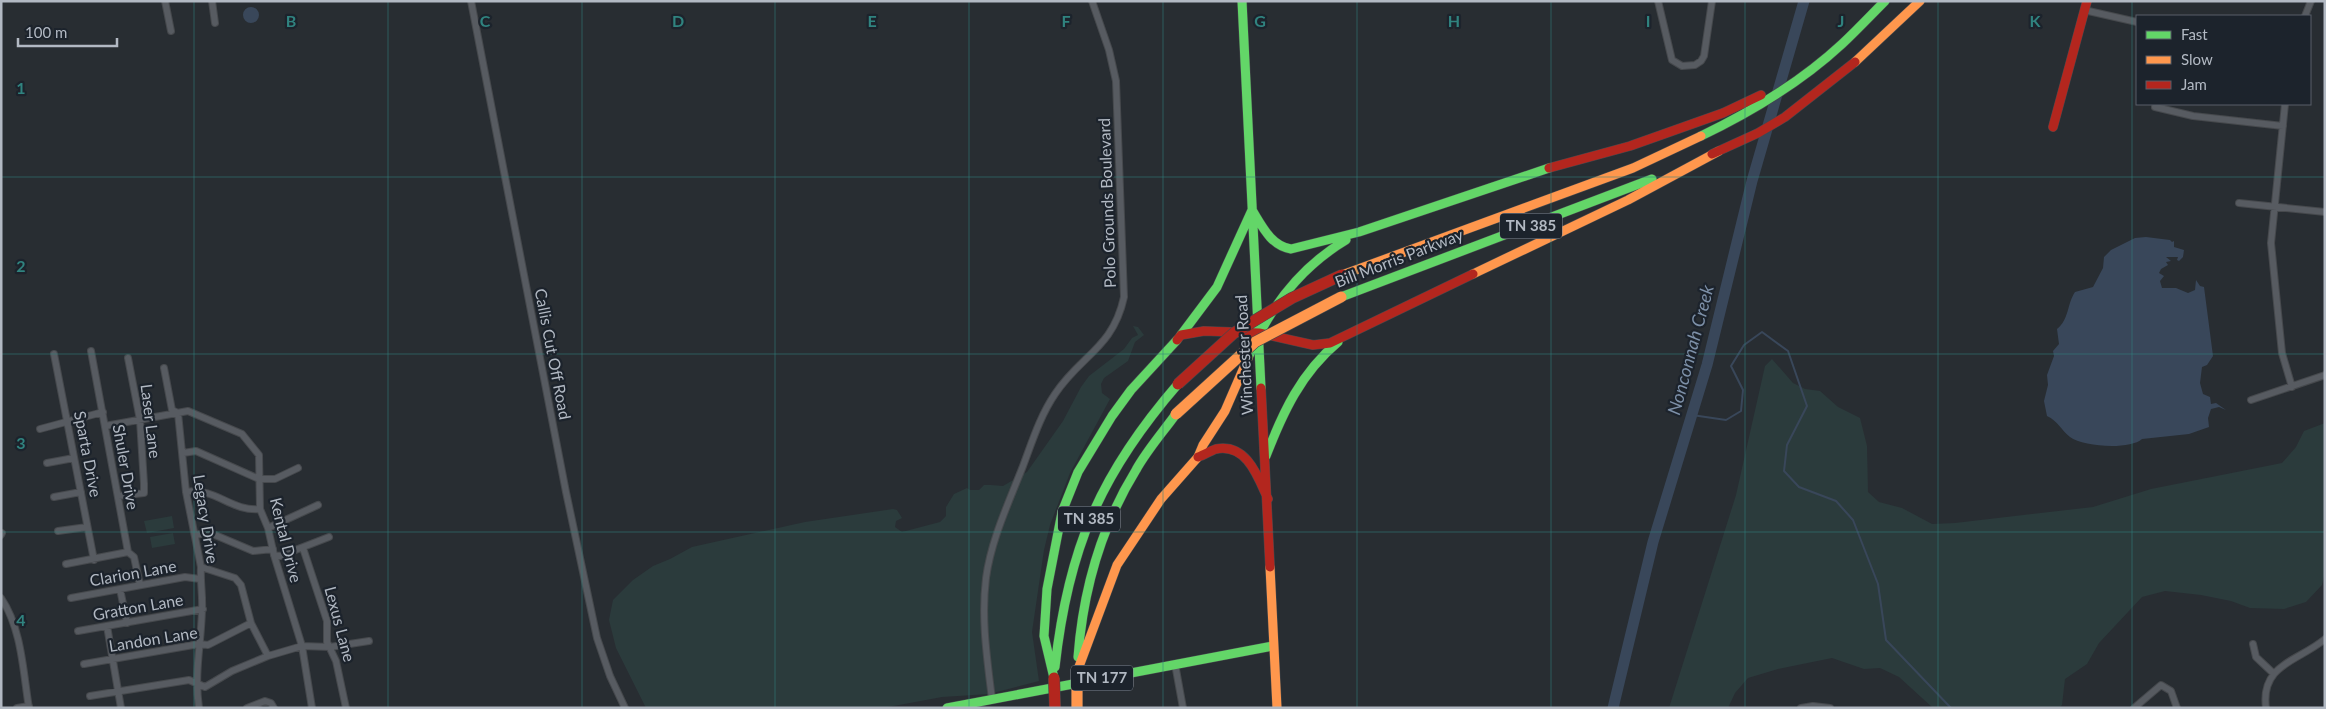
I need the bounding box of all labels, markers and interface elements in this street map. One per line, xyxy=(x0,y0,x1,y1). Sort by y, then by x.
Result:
text: B xyxy=(286,11,296,30)
text: C xyxy=(480,11,491,30)
text: D xyxy=(672,11,684,30)
text: E xyxy=(867,11,877,30)
text: F xyxy=(1061,11,1071,30)
text: G xyxy=(1254,11,1266,30)
text: H xyxy=(1448,11,1460,30)
text: I xyxy=(1646,11,1650,30)
text: J xyxy=(1838,11,1844,30)
text: K xyxy=(2030,11,2042,30)
scale bar xyxy=(18,15,116,47)
legend xyxy=(2136,15,2311,105)
text: 100 m xyxy=(25,23,67,41)
text: Fast xyxy=(2181,25,2208,43)
text: Slow xyxy=(2181,50,2213,68)
text: Jam xyxy=(2181,75,2207,93)
text: 1 xyxy=(16,78,26,97)
street label: Polo Grounds Boulevard xyxy=(1094,118,1119,288)
road number: TN 385 xyxy=(1500,214,1562,238)
street label: Bill Morris Parkway xyxy=(1332,224,1466,291)
text: 2 xyxy=(16,256,26,275)
water label: Nonconnah Creek xyxy=(1662,282,1718,417)
street label: Callis Cut Off Road xyxy=(531,287,576,421)
street label: Winchester Road xyxy=(1231,294,1256,416)
street label: Laser Lane xyxy=(138,383,165,459)
street label: Sparta Drive xyxy=(71,409,106,499)
street label: Shuler Drive xyxy=(110,423,143,511)
text: 3 xyxy=(16,433,26,452)
street label: Legacy Drive xyxy=(190,473,223,565)
street label: Kental Drive xyxy=(267,495,306,584)
road number: TN 385 xyxy=(1058,506,1120,532)
street label: Clarion Lane xyxy=(88,556,178,589)
street label: Lexus Lane xyxy=(321,584,360,664)
street label: Gratton Lane xyxy=(91,589,185,624)
text: 4 xyxy=(16,610,26,629)
street label: Landon Lane xyxy=(107,622,199,655)
road number: TN 177 xyxy=(1071,666,1133,690)

